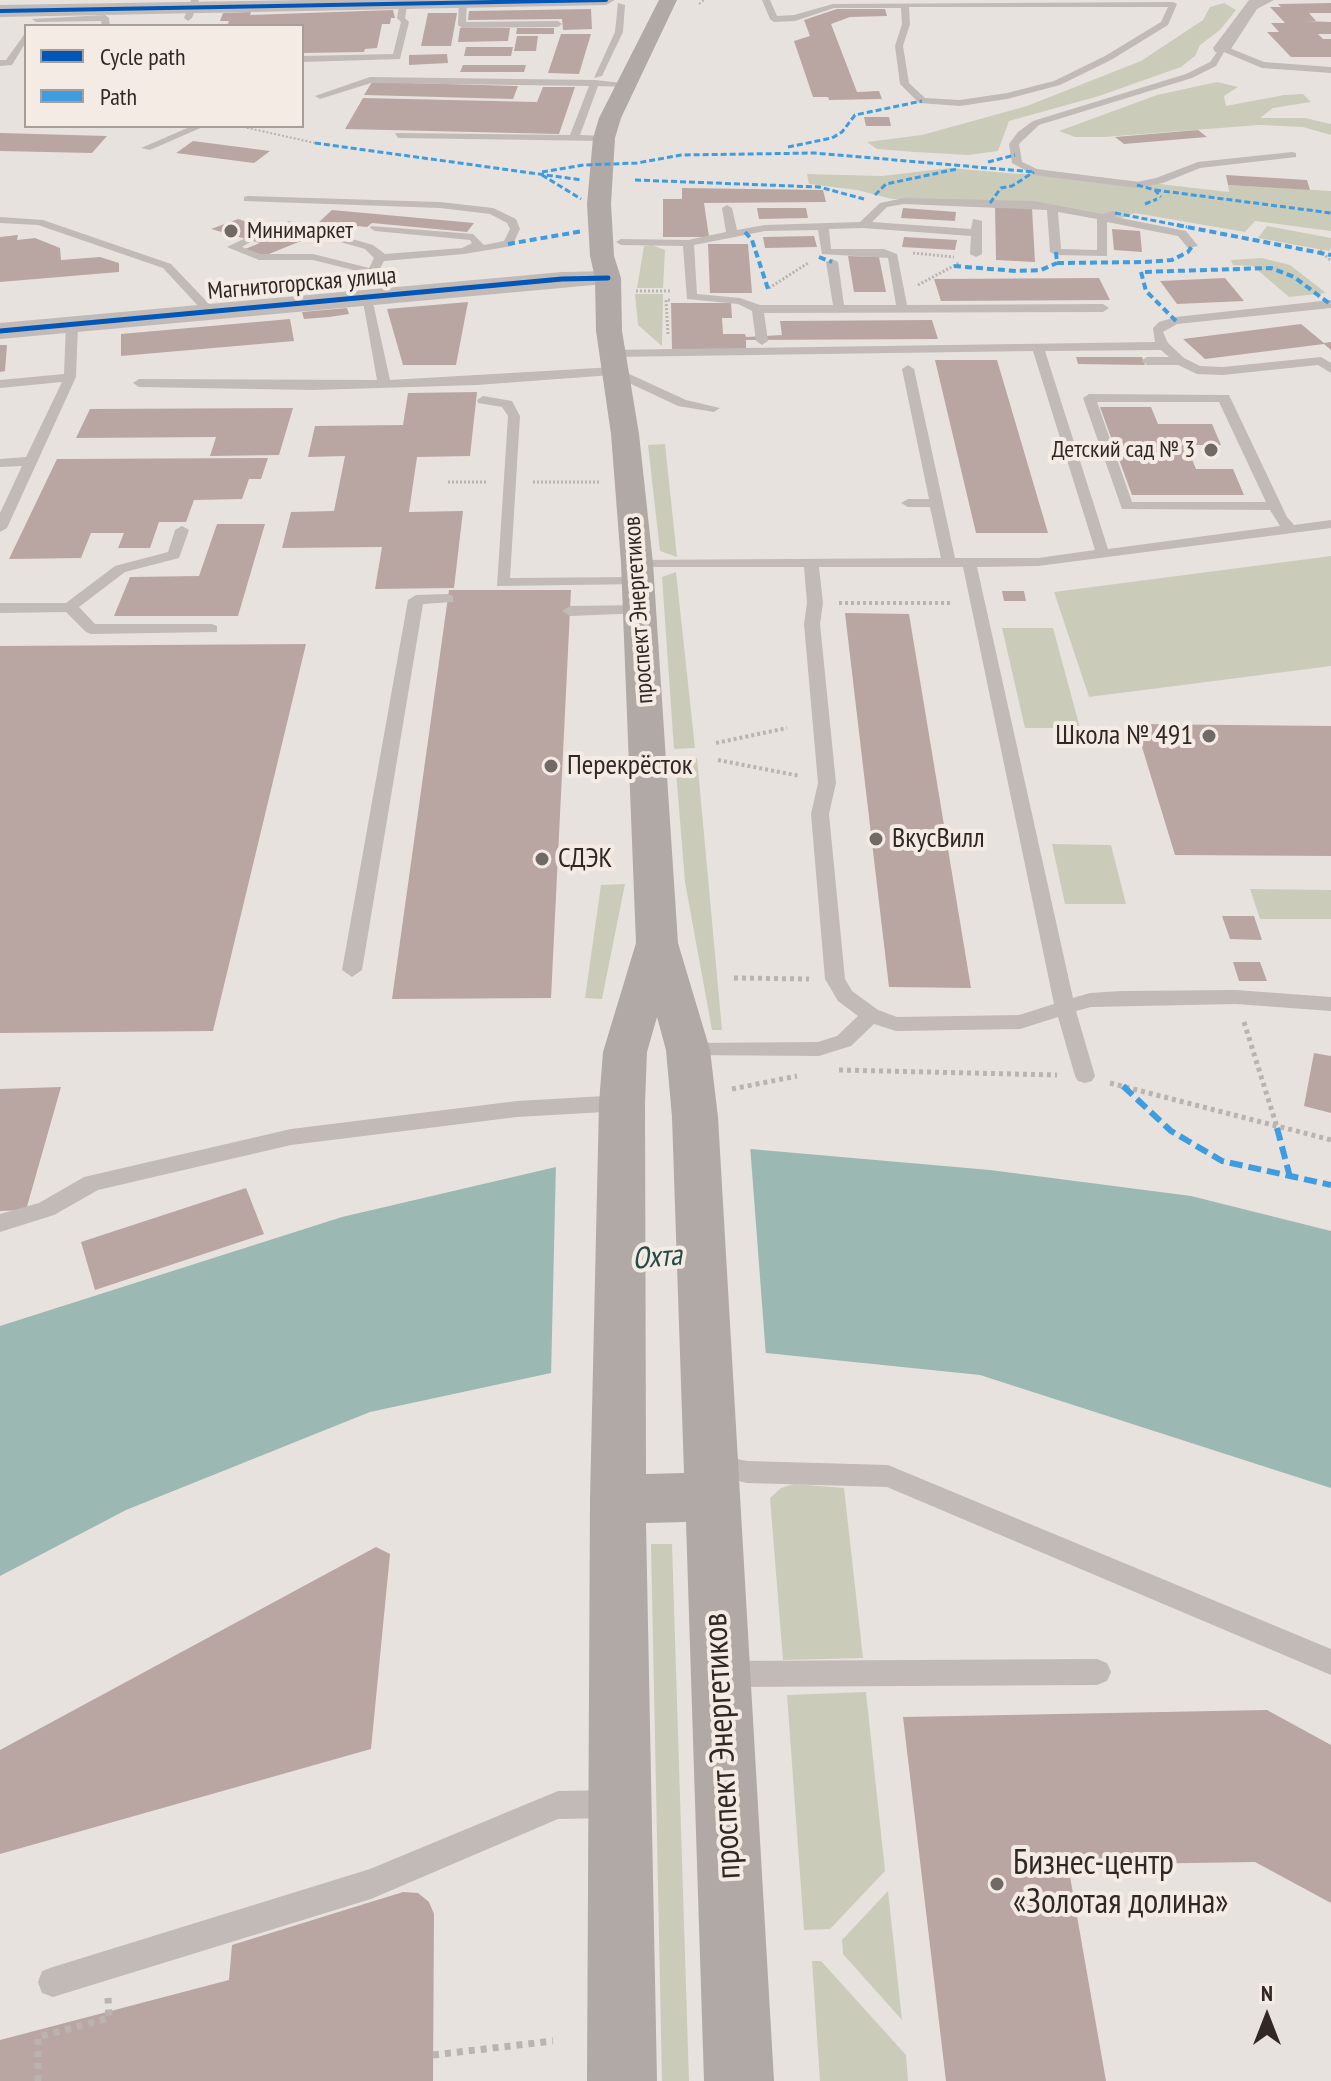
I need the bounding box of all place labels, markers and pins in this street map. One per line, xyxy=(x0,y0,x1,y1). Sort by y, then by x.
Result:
place label: Минимаркет xyxy=(247,217,353,245)
marker: Минимаркет xyxy=(222,222,240,240)
place label: Детский сад № 3 xyxy=(1052,436,1195,464)
marker: Детский сад № 3 xyxy=(1202,441,1220,459)
place label: Школа № 491 xyxy=(1055,719,1193,753)
marker: Школа № 491 xyxy=(1200,727,1218,745)
place label: Перекрёсток xyxy=(567,749,693,783)
marker: Перекрёсток xyxy=(542,757,560,775)
place label: ВкусВилл xyxy=(892,822,985,856)
marker: ВкусВилл xyxy=(867,830,885,848)
place label: СДЭК xyxy=(558,842,612,876)
marker: СДЭК xyxy=(533,850,551,868)
place label: Бизнес-центр «Золотая долина» xyxy=(1013,1844,1228,1924)
marker: Бизнес-центр «Золотая долина» xyxy=(988,1875,1006,1893)

